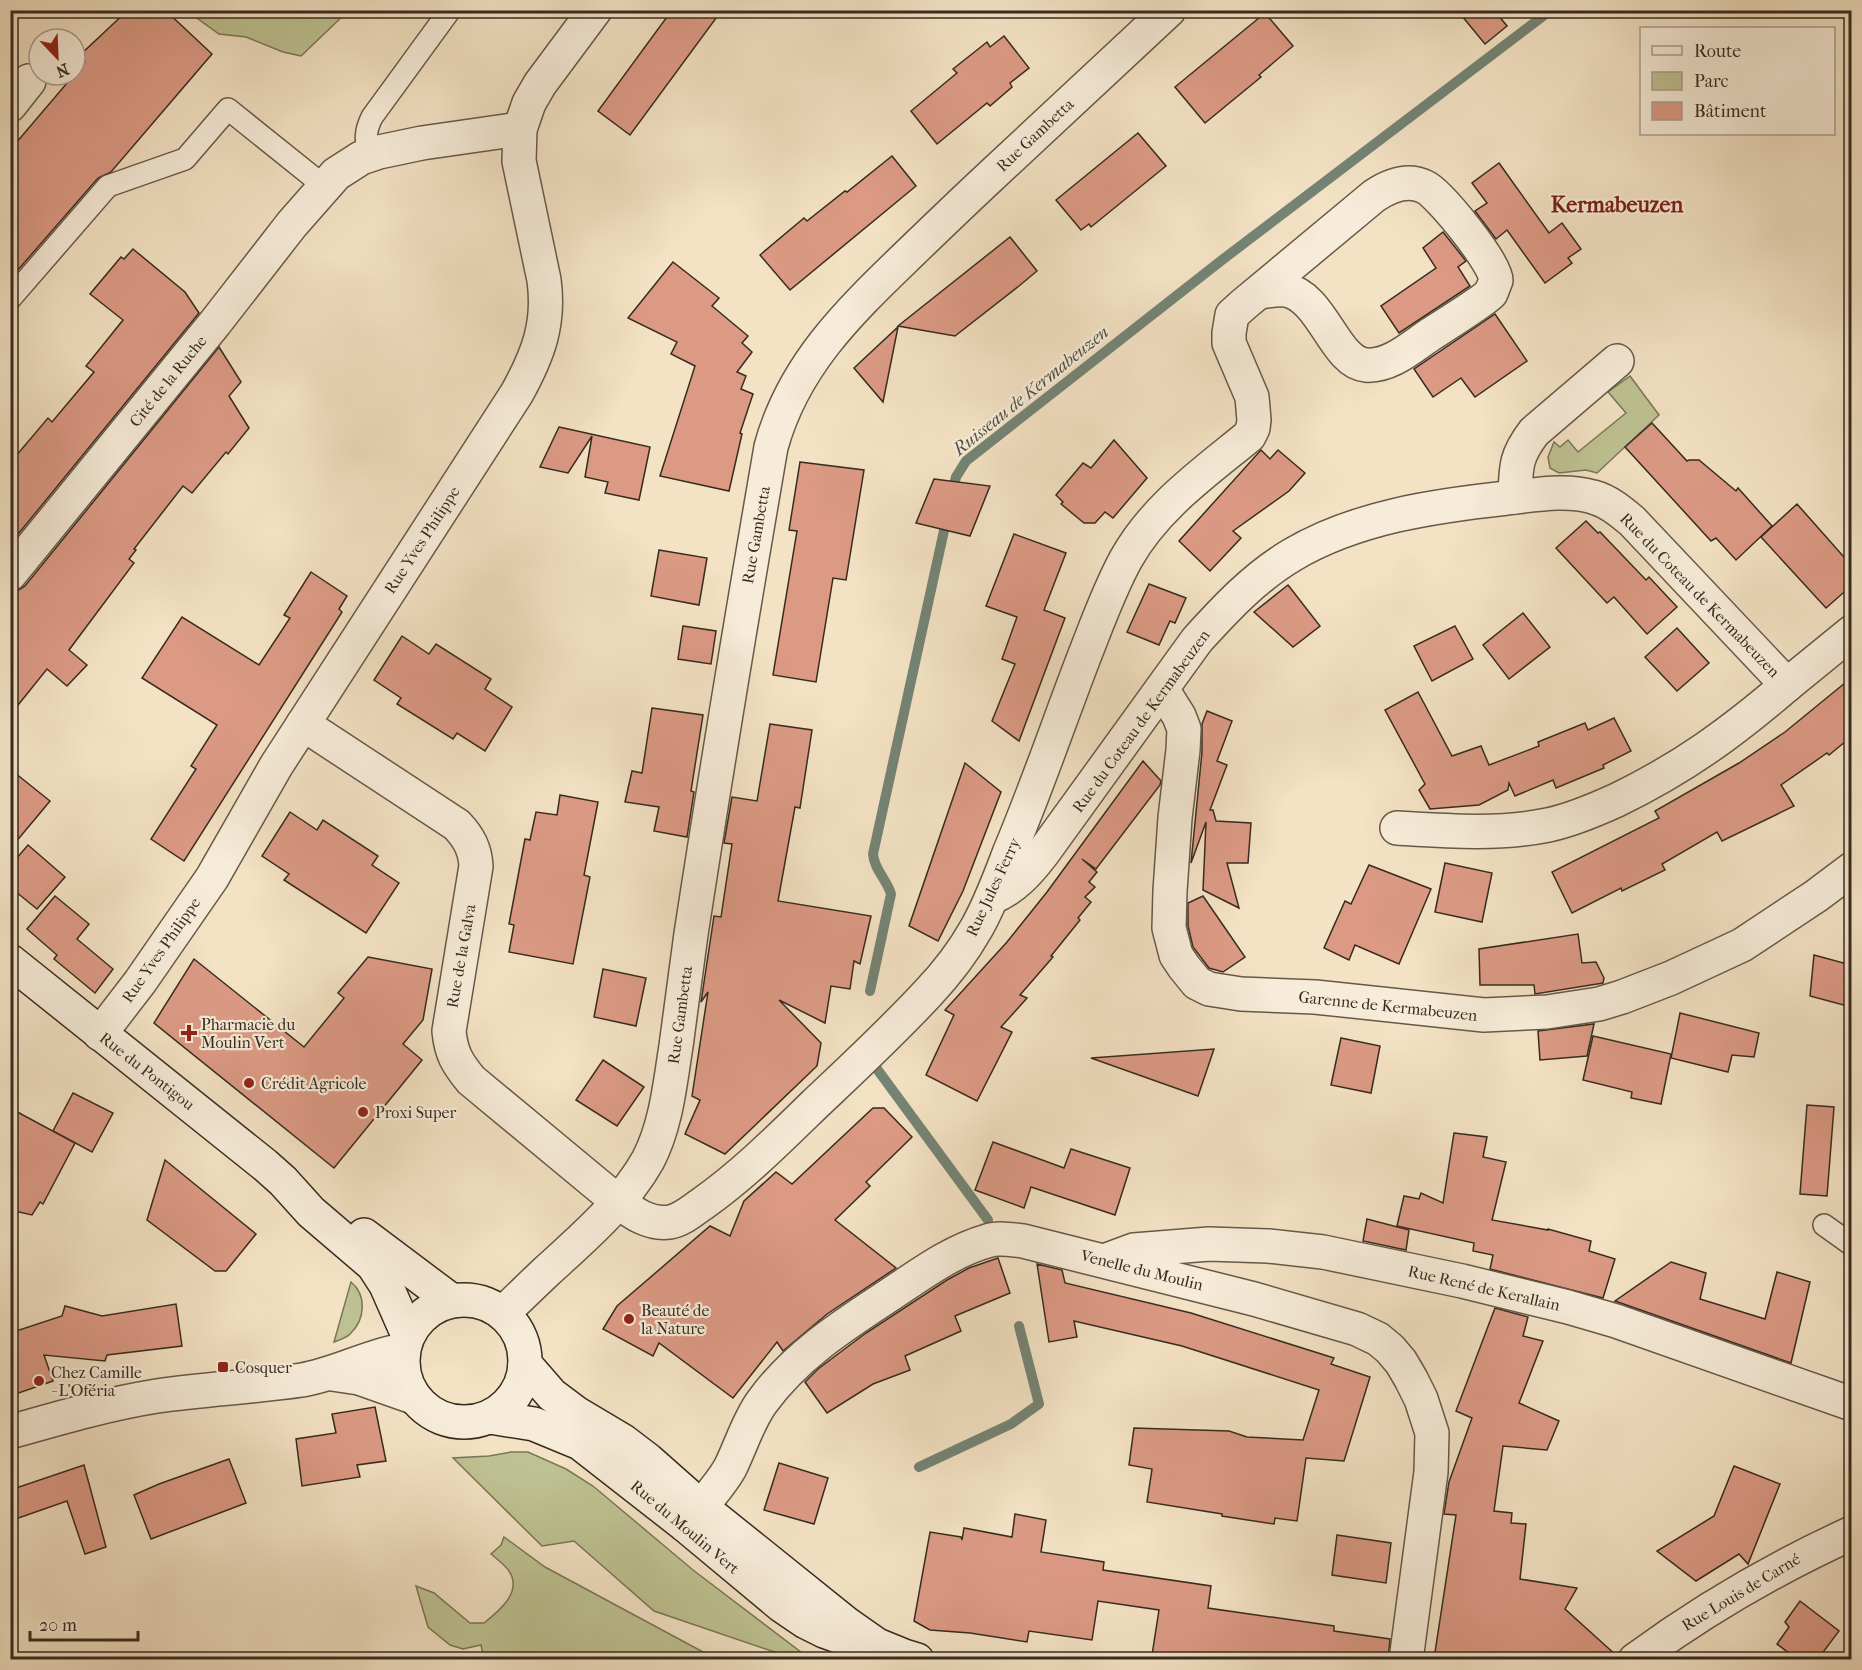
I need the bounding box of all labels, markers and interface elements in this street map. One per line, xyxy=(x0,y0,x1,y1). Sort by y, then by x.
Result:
north arrow xyxy=(27,27,87,87)
legend xyxy=(1640,27,1835,135)
text: Route xyxy=(1694,41,1741,62)
text: N xyxy=(53,59,72,82)
text: Parc xyxy=(1694,71,1729,92)
street label: Rue Gambetta xyxy=(992,94,1078,176)
text: Bâtiment xyxy=(1694,101,1767,122)
district label: Kermabeuzen xyxy=(1551,192,1683,218)
water label: Ruisseau de Kermabeuzen xyxy=(948,322,1113,461)
street label: Cité de la Ruche xyxy=(125,332,211,430)
street label: Rue Yves Philippe xyxy=(380,483,464,597)
street label: Rue Gambetta xyxy=(738,484,774,585)
street label: Rue du Coteau de Kermabeuzen xyxy=(1616,509,1784,682)
street label: Rue du Coteau de Kermabeuzen xyxy=(1068,625,1214,816)
street label: Rue Jules Ferry xyxy=(962,834,1024,939)
street label: Rue Yves Philippe xyxy=(118,894,204,1006)
street label: Rue de la Galva xyxy=(443,902,480,1009)
street label: Rue Gambetta xyxy=(664,964,696,1065)
street label: Garenne de Kermabeuzen xyxy=(1298,987,1479,1025)
place label: Pharmacie du Moulin Vert xyxy=(201,1015,295,1052)
marker: Pharmacie du Moulin Vert xyxy=(182,1026,196,1040)
street label: Rue du Pontigou xyxy=(96,1028,198,1114)
place label: Crédit Agricole xyxy=(261,1074,367,1093)
marker: Crédit Agricole xyxy=(242,1076,256,1090)
place label: Proxi Super xyxy=(375,1103,456,1122)
marker: Proxi Super xyxy=(356,1105,370,1119)
street label: Venelle du Moulin xyxy=(1078,1245,1206,1295)
street label: Rue René de Kerallain xyxy=(1406,1261,1563,1315)
place label: Beauté de la Nature xyxy=(640,1301,709,1338)
marker: Beauté de la Nature xyxy=(622,1312,636,1326)
place label: Cosquer xyxy=(235,1358,292,1377)
marker: Cosquer xyxy=(216,1360,230,1374)
place label: Chez Camille - L'Oféria xyxy=(51,1363,142,1400)
marker: Chez Camille - L'Oféria xyxy=(32,1374,46,1388)
street label: Rue du Moulin Vert xyxy=(627,1476,743,1578)
street label: Rue Louis de Carné xyxy=(1678,1549,1804,1635)
scale bar xyxy=(30,1604,138,1642)
text: 20 m xyxy=(39,1615,77,1636)

